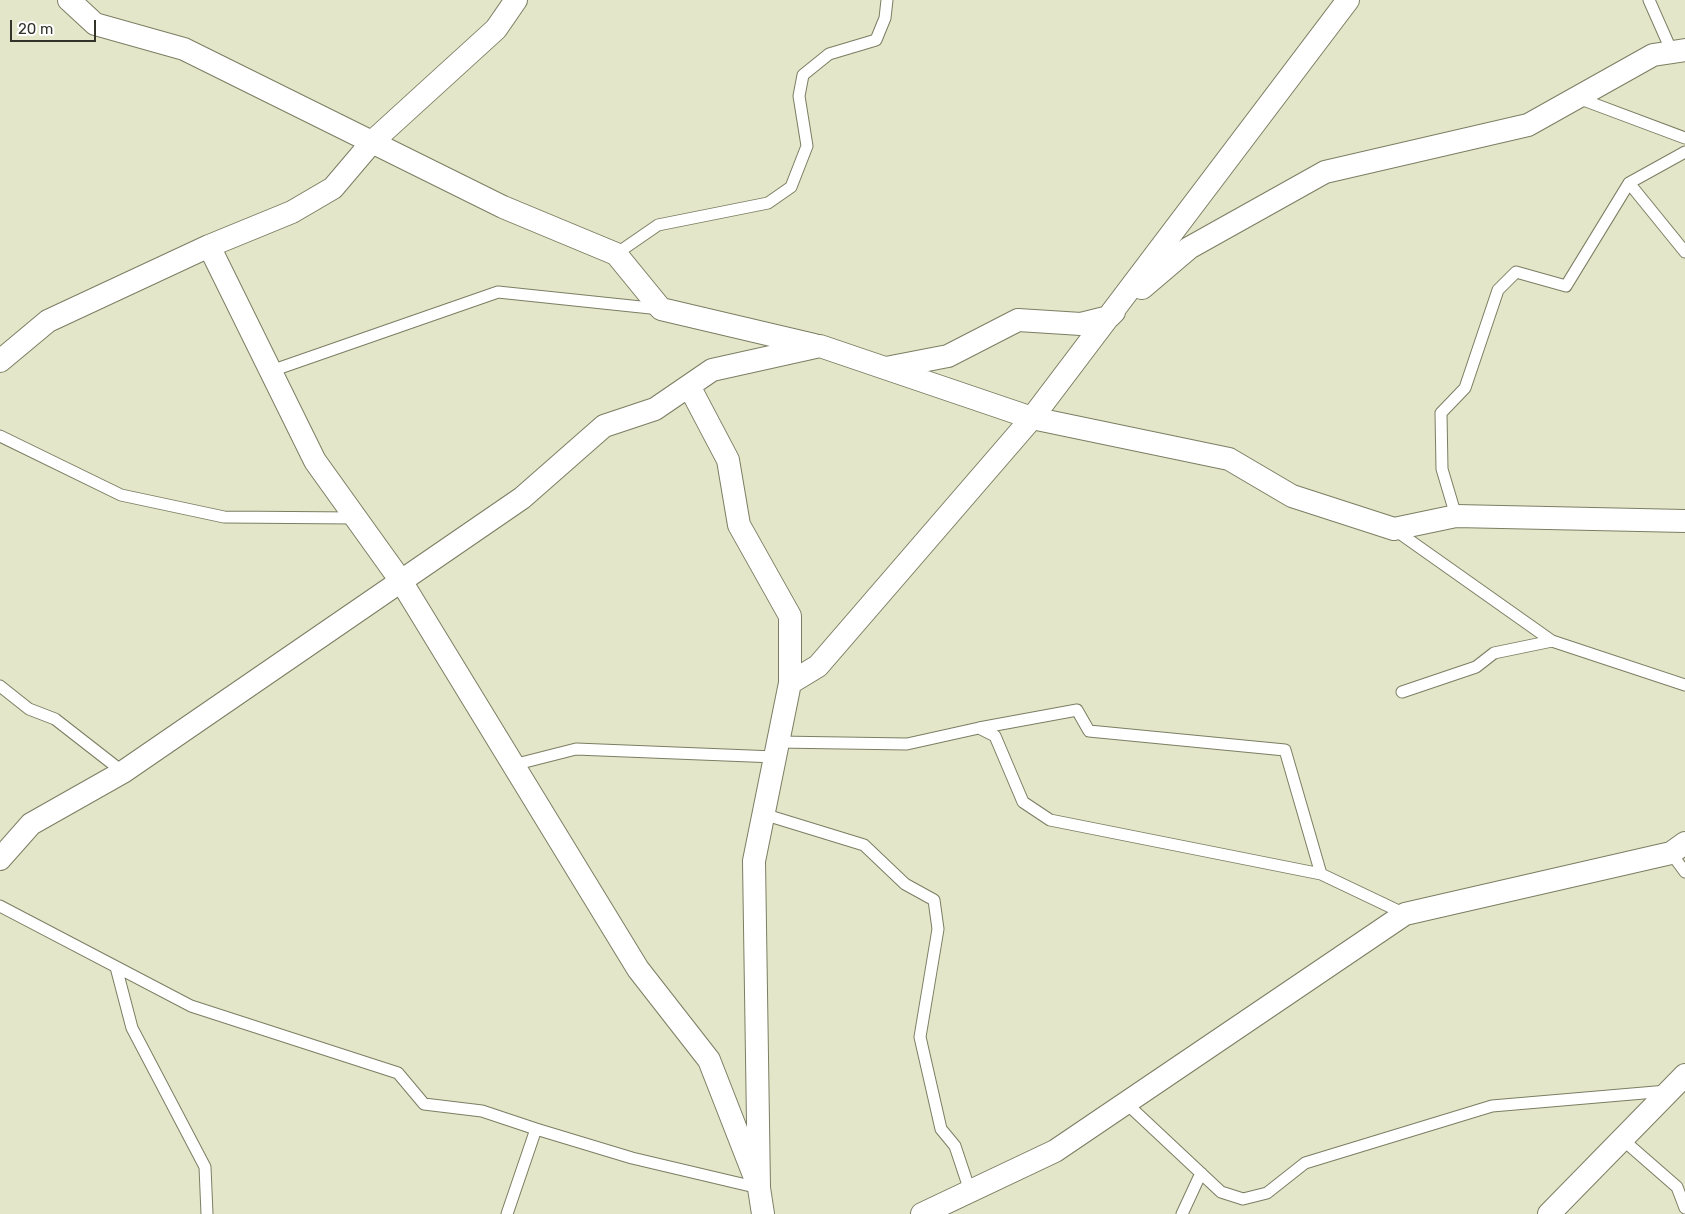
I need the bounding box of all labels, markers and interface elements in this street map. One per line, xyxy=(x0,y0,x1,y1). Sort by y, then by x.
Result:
scale bar xyxy=(12,10,99,42)
text: 20 m xyxy=(18,20,53,38)

